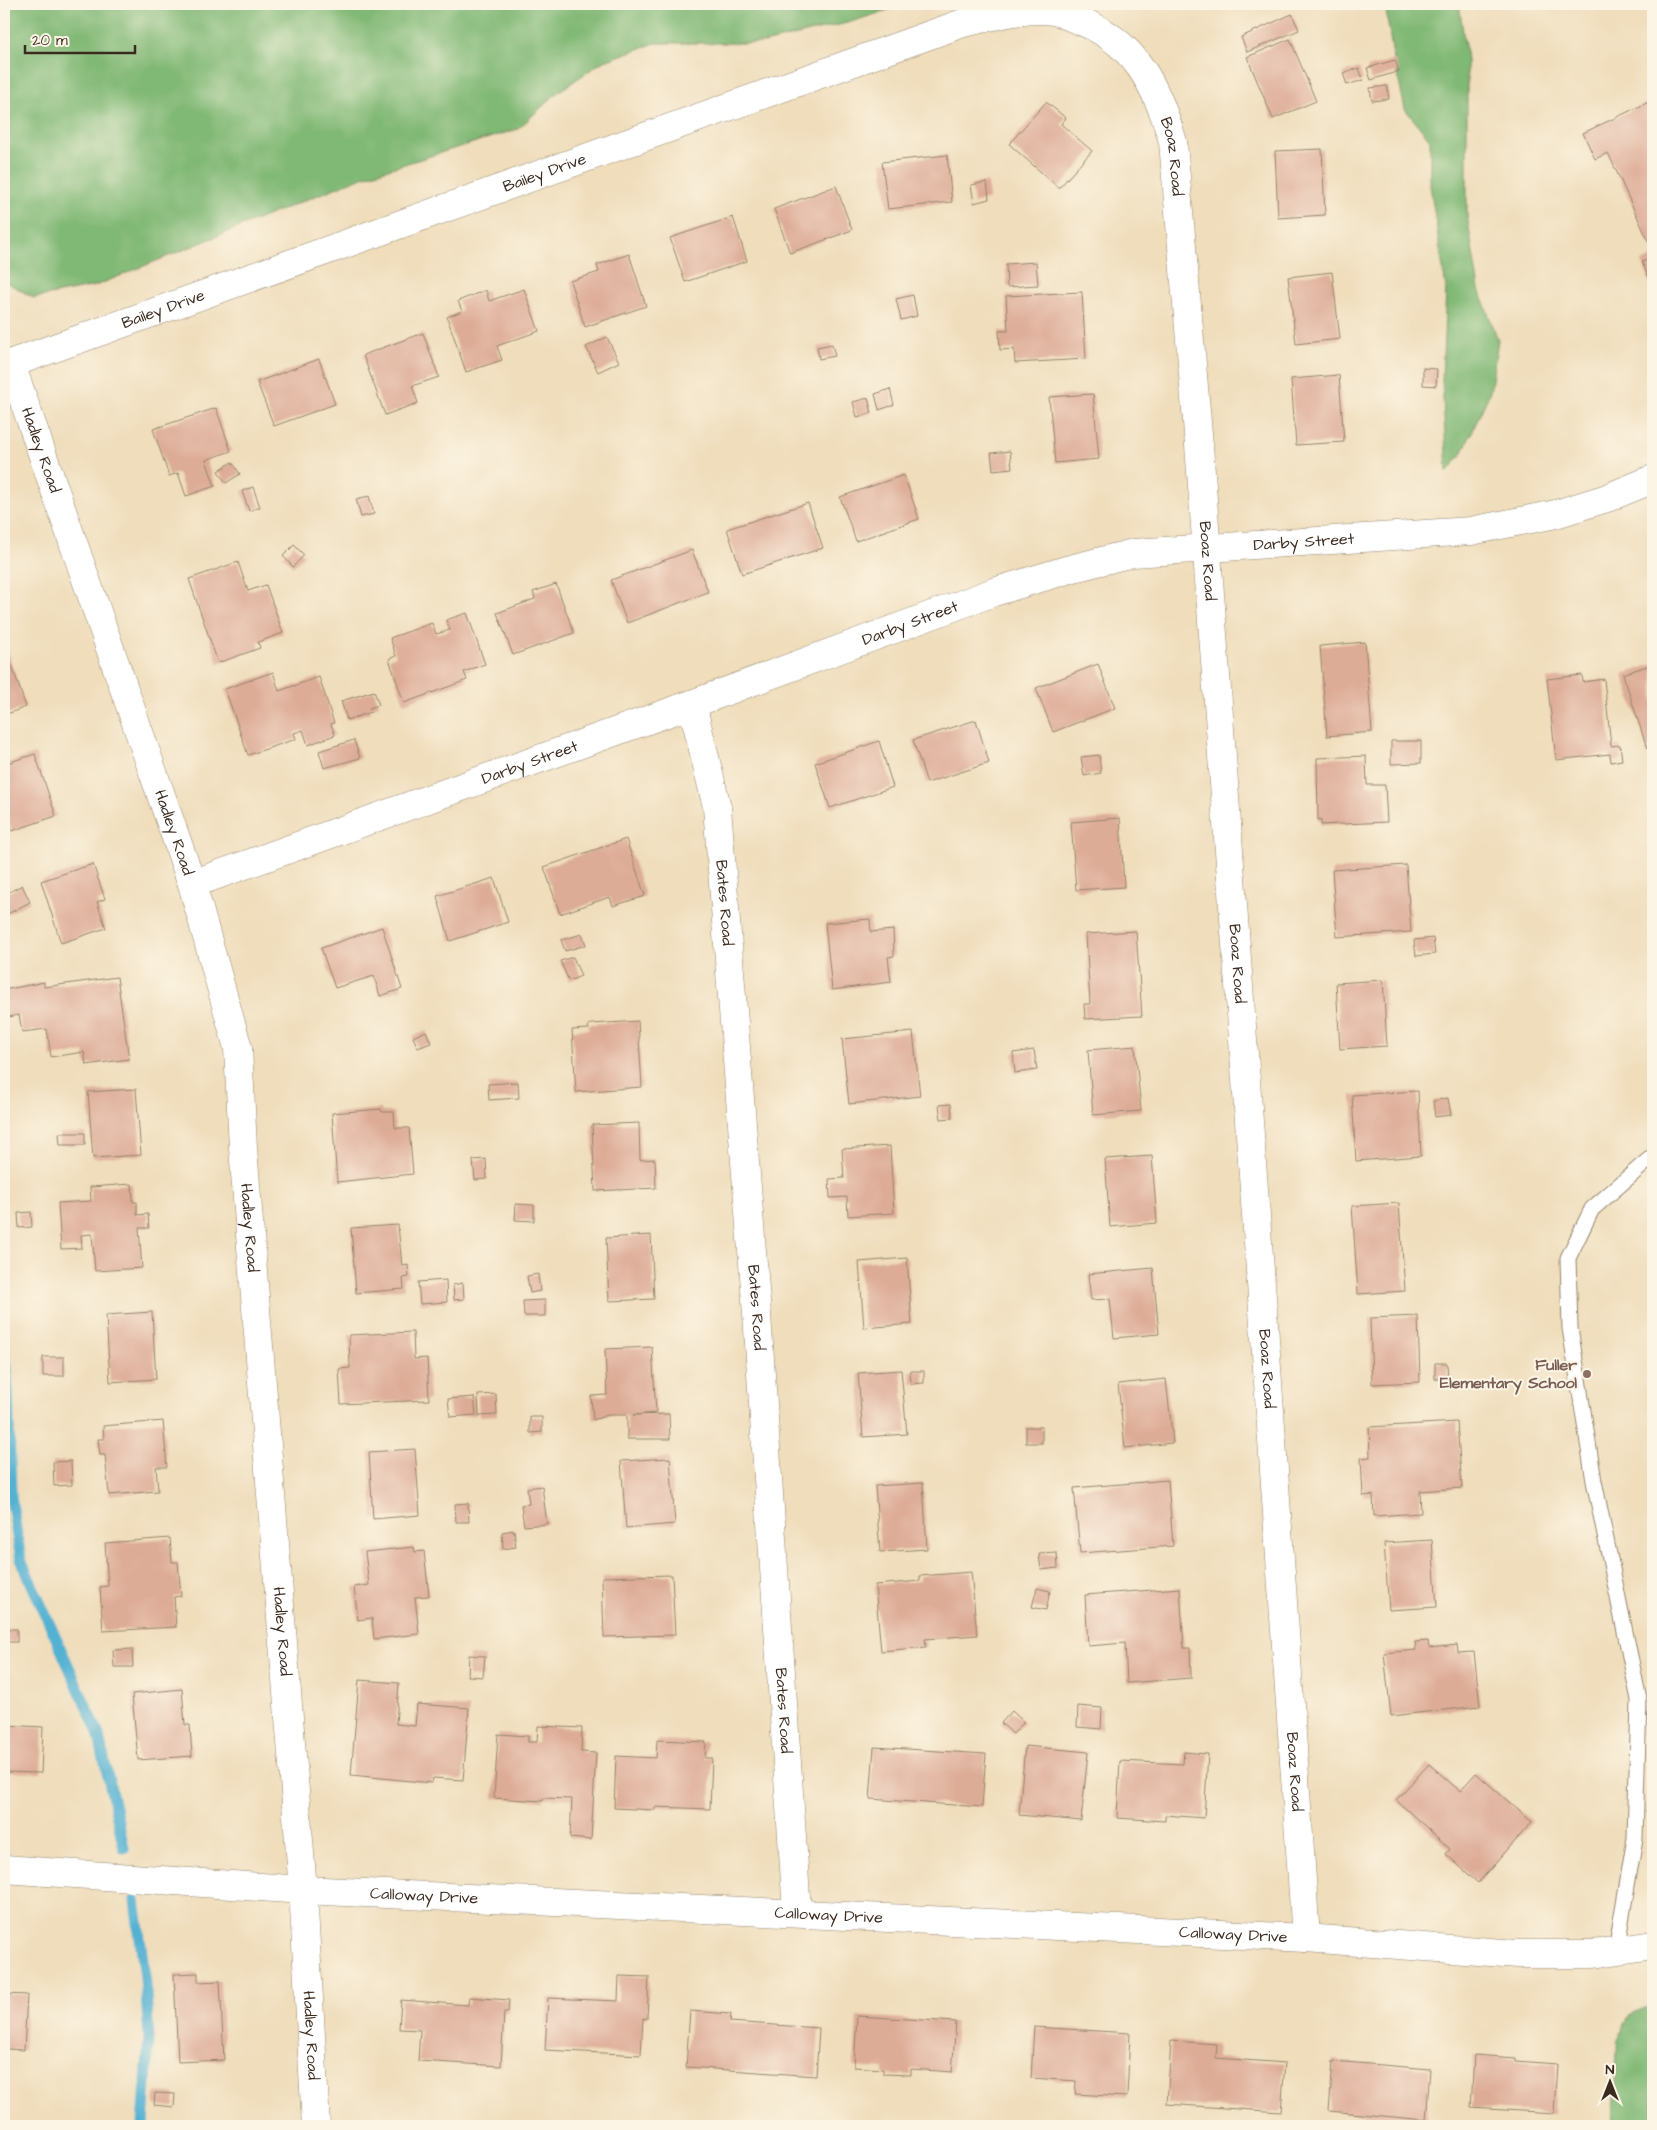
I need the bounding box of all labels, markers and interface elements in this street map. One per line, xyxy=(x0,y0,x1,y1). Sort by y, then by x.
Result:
scale bar xyxy=(25,22,135,54)
text: 20 m xyxy=(32,30,68,51)
street label: Boaz Road xyxy=(1155,114,1189,197)
street label: Bailey Drive xyxy=(500,148,589,198)
street label: Bailey Drive xyxy=(119,284,208,334)
street label: Hadley Road xyxy=(16,404,66,496)
street label: Boaz Road xyxy=(1194,520,1221,601)
street label: Darby Street xyxy=(1253,528,1355,556)
street label: Darby Street xyxy=(859,595,962,651)
street label: Darby Street xyxy=(479,735,581,790)
street label: Hadley Road xyxy=(149,787,199,878)
street label: Bates Road xyxy=(710,859,739,946)
street label: Boaz Road xyxy=(1223,923,1251,1004)
street label: Hadley Road xyxy=(235,1182,264,1273)
street label: Bates Road xyxy=(742,1264,770,1351)
street label: Boaz Road xyxy=(1253,1328,1281,1409)
place label: Fuller Elementary School xyxy=(1440,1354,1577,1395)
marker: Fuller Elementary School xyxy=(1581,1368,1593,1380)
street label: Hadley Road xyxy=(268,1586,297,1677)
street label: Bates Road xyxy=(770,1667,797,1754)
street label: Boaz Road xyxy=(1281,1731,1308,1812)
street label: Calloway Drive xyxy=(369,1882,479,1909)
street label: Calloway Drive xyxy=(774,1902,884,1929)
street label: Calloway Drive xyxy=(1179,1921,1288,1948)
street label: Hadley Road xyxy=(298,1990,324,2080)
north arrow xyxy=(1584,2058,1634,2108)
text: N xyxy=(1606,2060,1615,2080)

